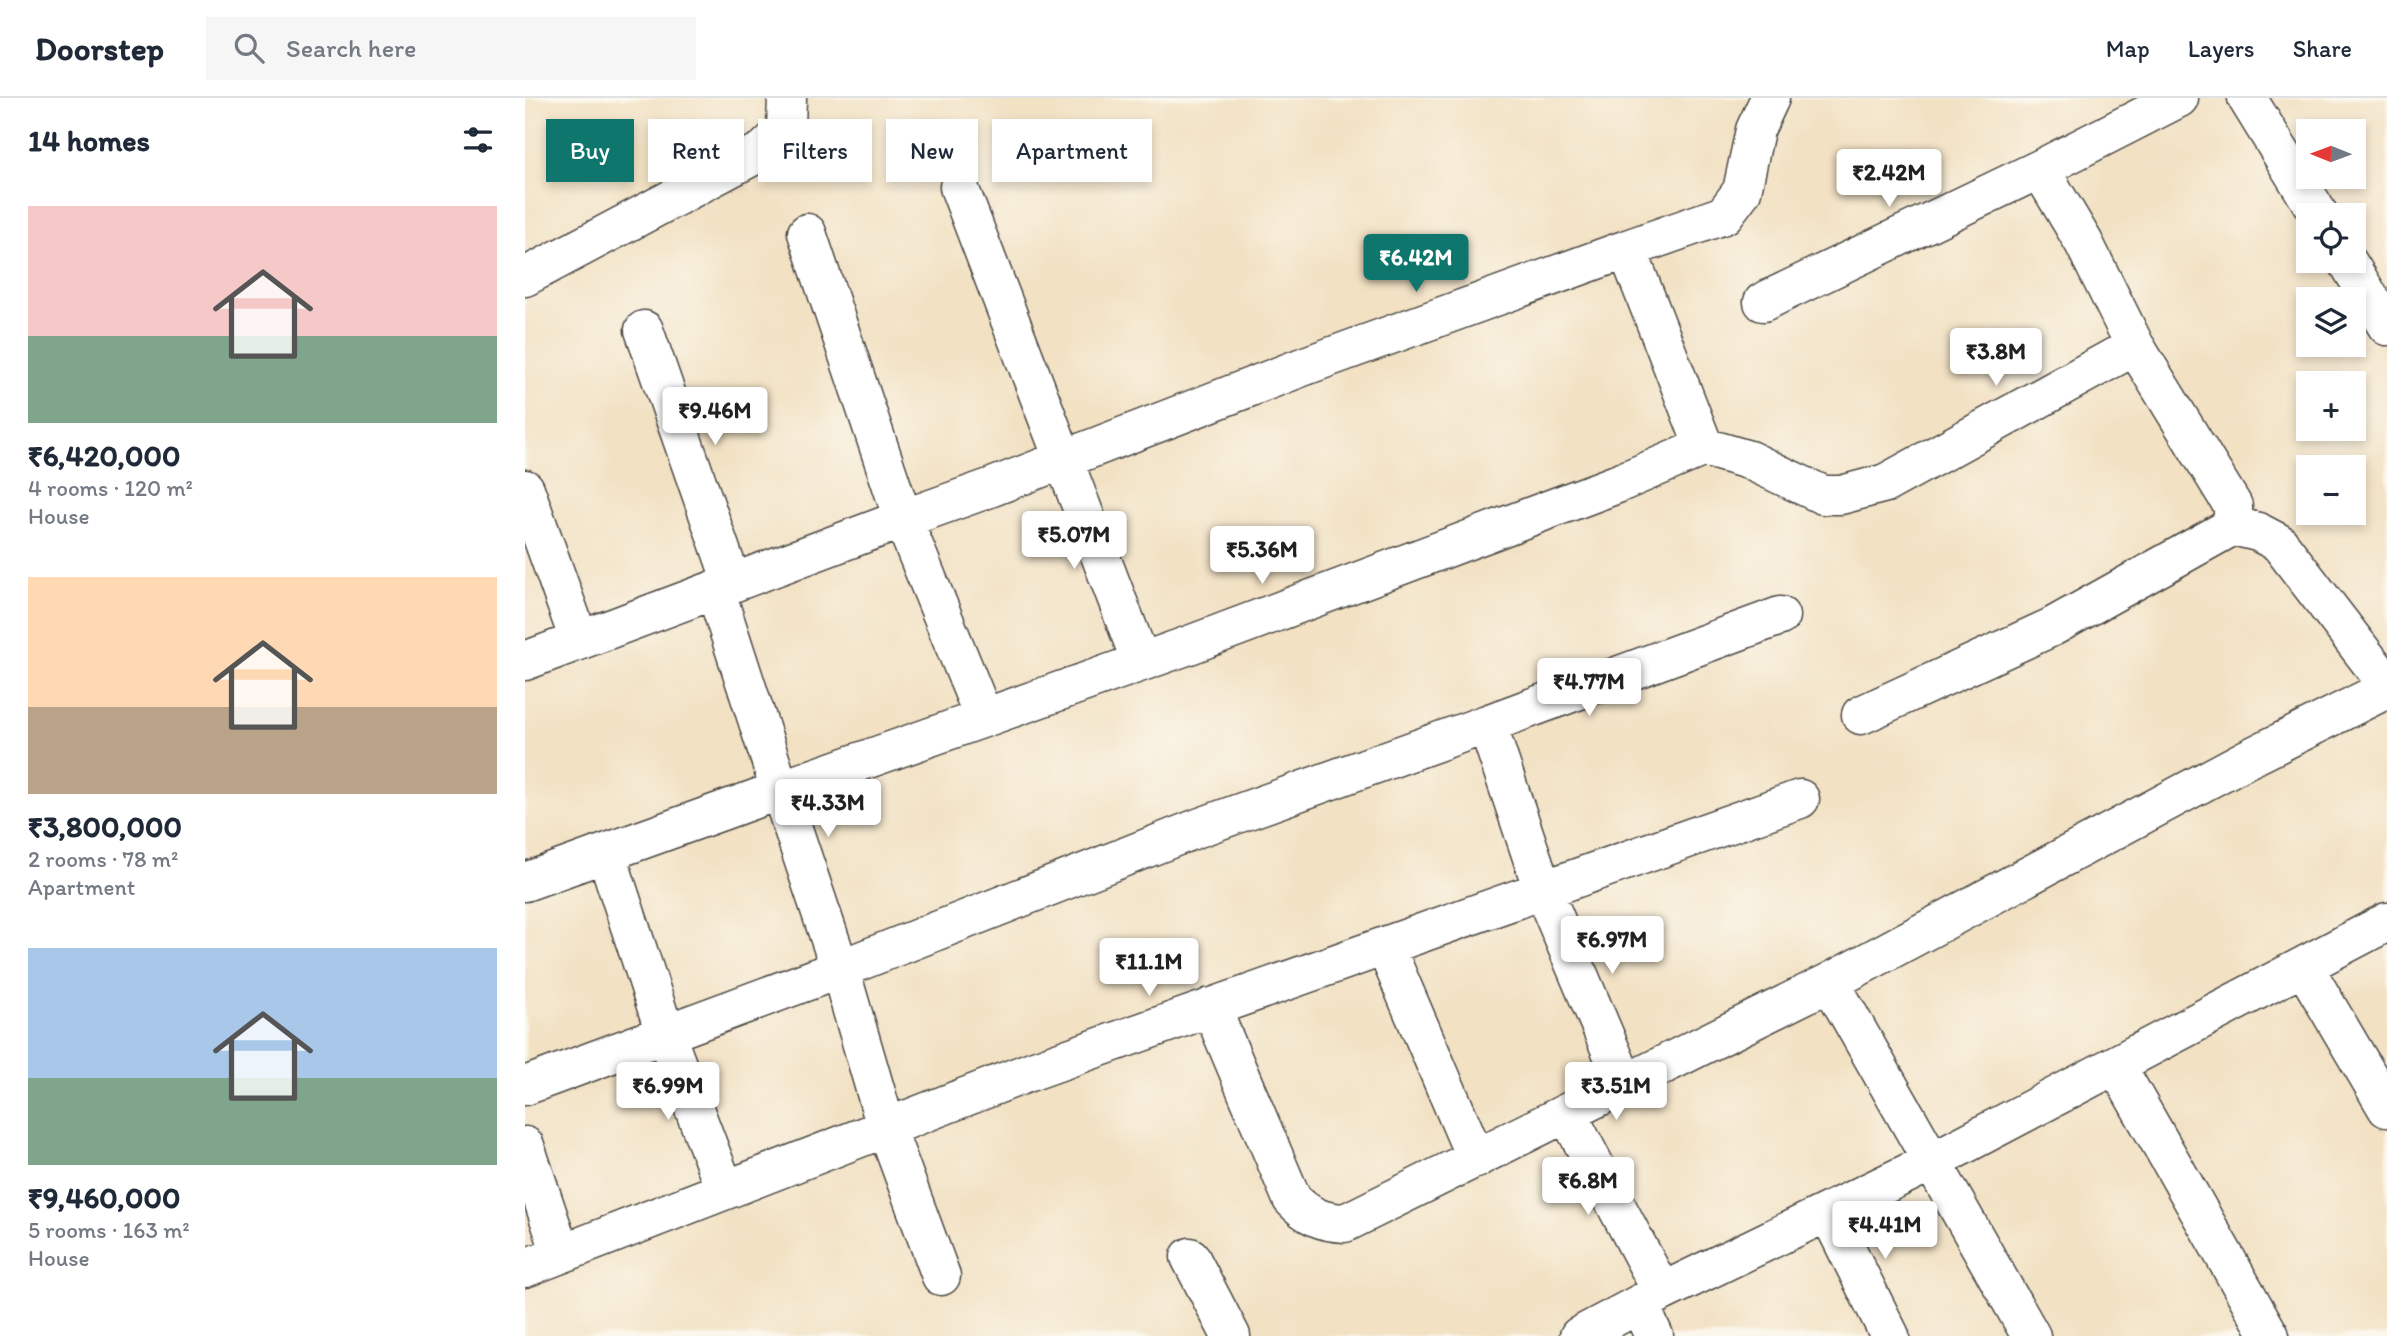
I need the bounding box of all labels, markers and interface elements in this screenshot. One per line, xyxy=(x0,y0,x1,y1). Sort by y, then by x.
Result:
search box xyxy=(206,17,696,80)
text: Doorstep xyxy=(35,29,164,68)
icon: search xyxy=(230,29,268,67)
text: Search here xyxy=(286,32,416,64)
text: Map xyxy=(2106,34,2150,63)
text: Layers xyxy=(2188,34,2255,63)
text: Share xyxy=(2293,34,2352,63)
chip: Buy xyxy=(546,119,634,182)
chip: Rent xyxy=(648,119,744,182)
chip: Filters xyxy=(758,119,872,182)
chip: New xyxy=(886,119,978,182)
chip: Apartment xyxy=(992,119,1152,182)
north arrow xyxy=(2296,119,2366,189)
map controls xyxy=(2296,119,2366,525)
icon: filters xyxy=(459,121,497,159)
text: 14 homes xyxy=(28,122,150,159)
pin: ₹2.42M xyxy=(1832,150,1946,209)
text: ₹2.42M xyxy=(1853,158,1925,186)
button: locate xyxy=(2296,203,2366,273)
pin: ₹6.42M xyxy=(1359,234,1473,294)
text: ₹6.42M xyxy=(1379,243,1453,271)
icon: home xyxy=(200,251,326,377)
button: layers xyxy=(2296,287,2366,357)
pin: ₹3.8M xyxy=(1947,328,2045,388)
text: ₹3.8M xyxy=(1966,337,2026,365)
button: + xyxy=(2296,371,2366,441)
pin: ₹9.46M xyxy=(658,388,772,447)
text: ₹9.46M xyxy=(679,396,751,424)
text: ₹6,420,000 xyxy=(28,437,180,474)
button: − xyxy=(2296,455,2366,525)
text: 4 rooms · 120 m² xyxy=(28,474,193,502)
text: House xyxy=(28,502,90,530)
pin: ₹5.07M xyxy=(1017,512,1131,571)
text: ₹5.07M xyxy=(1038,520,1110,548)
pin: ₹5.36M xyxy=(1205,526,1319,586)
text: ₹5.36M xyxy=(1226,535,1298,563)
icon: home xyxy=(200,622,326,748)
pin: ₹4.77M xyxy=(1532,658,1646,718)
text: ₹4.77M xyxy=(1553,667,1625,695)
pin: ₹4.33M xyxy=(771,780,885,839)
text: ₹4.33M xyxy=(791,788,865,816)
text: ₹3,800,000 xyxy=(28,808,182,845)
text: 2 rooms · 78 m² xyxy=(28,845,178,873)
text: Apartment xyxy=(28,873,135,901)
pin: ₹6.97M xyxy=(1555,916,1669,976)
text: ₹6.97M xyxy=(1577,925,1647,953)
pin: ₹11.1M xyxy=(1092,939,1206,998)
text: ₹11.1M xyxy=(1116,947,1182,975)
icon: home xyxy=(200,993,326,1119)
pin: ₹6.99M xyxy=(611,1062,725,1122)
pin: ₹3.51M xyxy=(1559,1062,1673,1122)
text: ₹6.99M xyxy=(632,1071,704,1099)
text: ₹3.51M xyxy=(1581,1071,1651,1099)
pin: ₹6.8M xyxy=(1539,1158,1637,1217)
text: ₹6.8M xyxy=(1558,1166,1618,1194)
text: ₹9,460,000 xyxy=(28,1179,180,1216)
pin: ₹4.41M xyxy=(1828,1202,1942,1261)
text: ₹4.41M xyxy=(1848,1210,1922,1238)
text: 5 rooms · 163 m² xyxy=(28,1216,190,1244)
text: House xyxy=(28,1244,90,1272)

